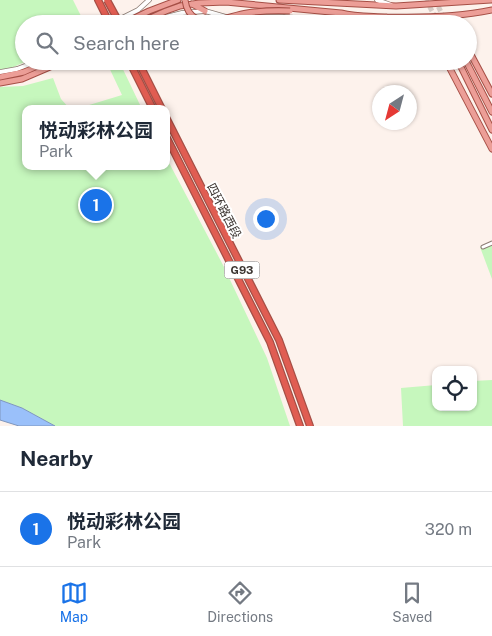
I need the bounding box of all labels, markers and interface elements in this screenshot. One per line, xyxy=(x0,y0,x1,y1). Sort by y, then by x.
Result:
search box xyxy=(15,15,477,70)
icon: search xyxy=(33,29,61,57)
text: Search here xyxy=(73,32,180,54)
north arrow xyxy=(372,85,417,130)
popup xyxy=(22,105,170,170)
text: 悦动彩林公园 xyxy=(39,119,153,141)
text: Park xyxy=(39,142,73,161)
street label: 四环路西段 xyxy=(204,181,244,241)
pin: 1 xyxy=(80,186,112,224)
your location xyxy=(253,206,279,232)
road number: G93 xyxy=(224,262,260,278)
map controls xyxy=(432,366,477,411)
button: locate xyxy=(432,366,477,411)
text: Nearby xyxy=(20,446,93,471)
text: 悦动彩林公园 xyxy=(67,510,181,532)
text: 1 xyxy=(33,520,39,539)
text: 320 m xyxy=(425,520,472,539)
text: Park xyxy=(67,533,101,552)
tab: Map xyxy=(60,579,88,625)
tab: Directions xyxy=(207,579,273,625)
tab: Saved xyxy=(392,579,432,625)

